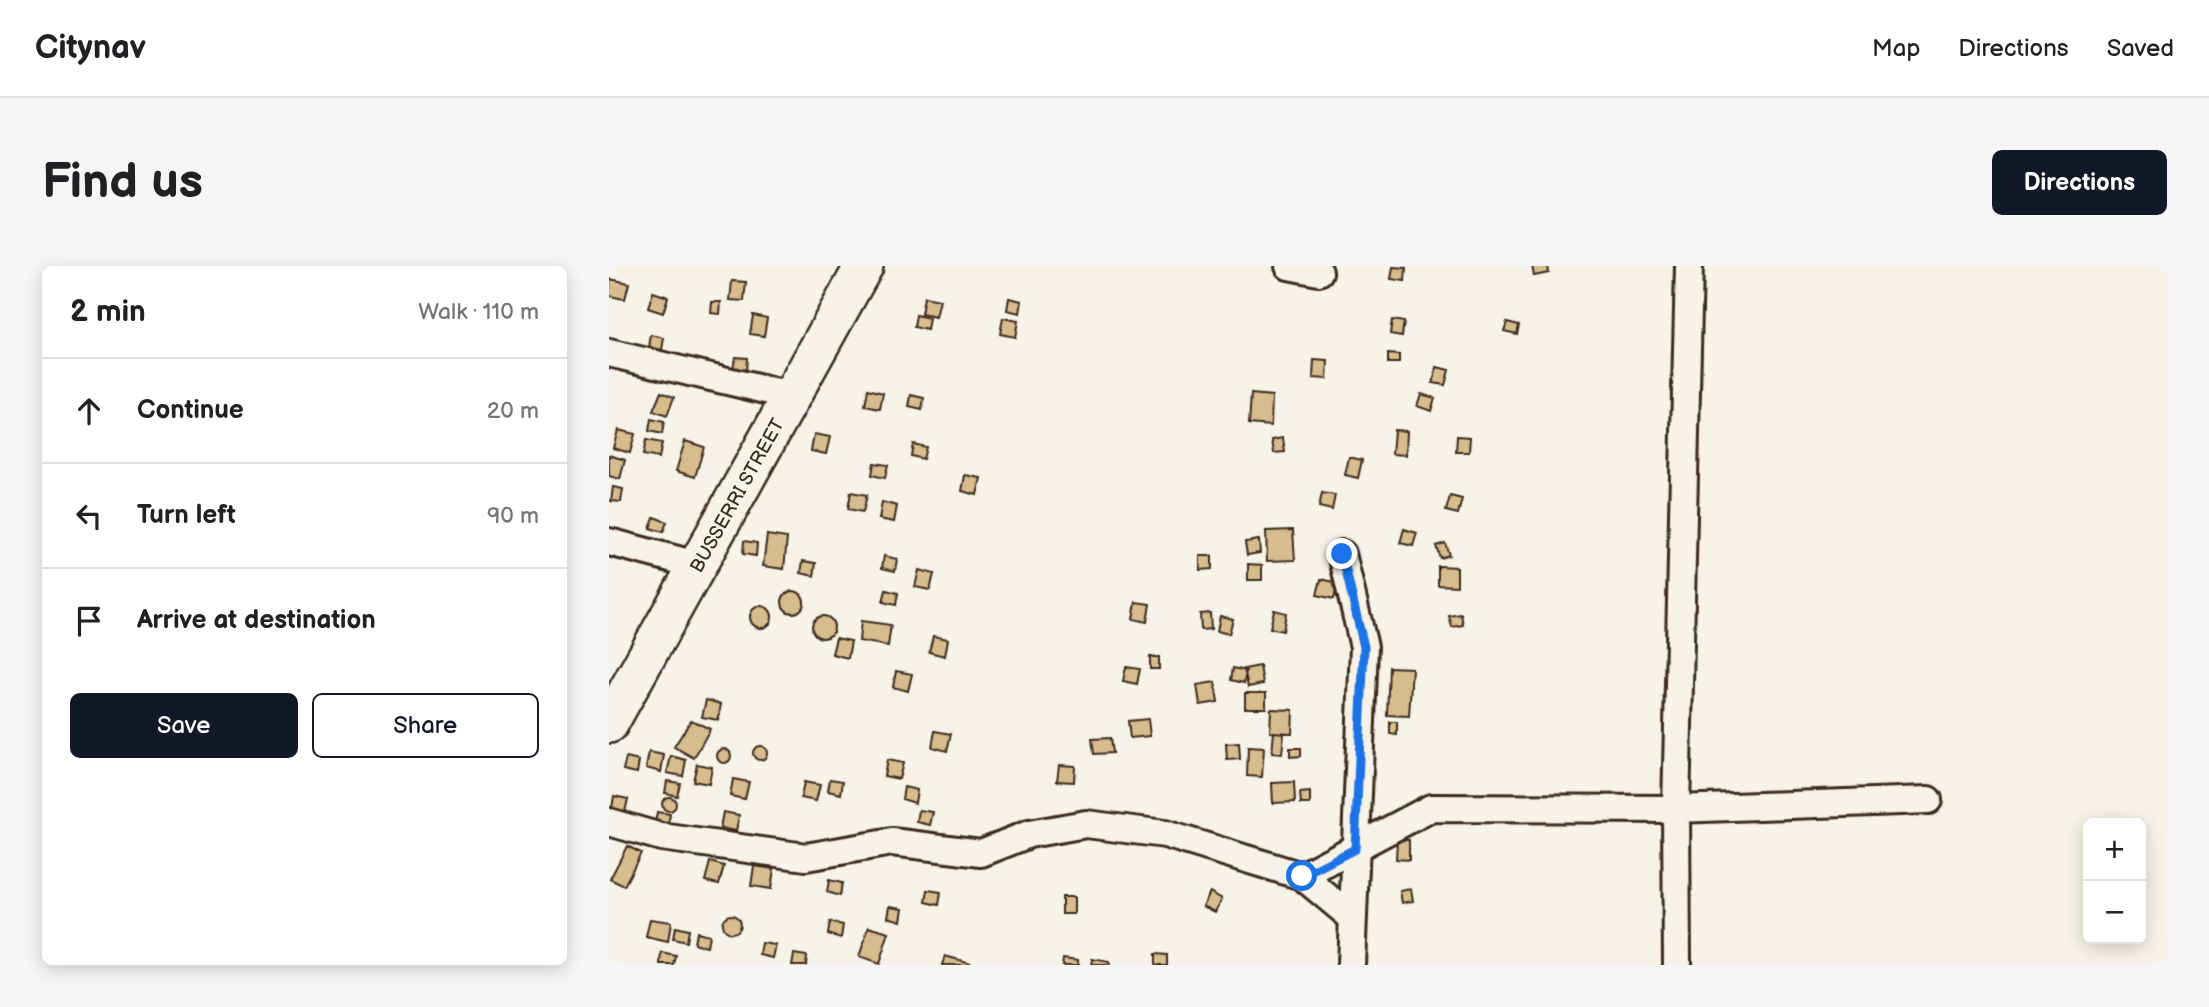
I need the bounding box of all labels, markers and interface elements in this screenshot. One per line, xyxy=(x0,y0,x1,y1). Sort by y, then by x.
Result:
text: Citynav xyxy=(35,28,146,68)
text: Map xyxy=(1872,34,1920,63)
text: Directions xyxy=(1958,34,2069,63)
text: Saved xyxy=(2107,34,2174,63)
button: Directions xyxy=(1992,150,2167,215)
text: Find us xyxy=(42,153,203,212)
text: 2 min xyxy=(70,294,146,330)
text: Walk · 110 m xyxy=(418,298,539,326)
icon: ahead xyxy=(70,392,108,430)
text: Continue xyxy=(137,395,244,426)
text: 20 m xyxy=(487,397,539,425)
street label: BUSSERRI STREET xyxy=(686,414,790,577)
icon: left xyxy=(70,497,108,535)
text: Turn left xyxy=(137,500,236,531)
text: 90 m xyxy=(487,502,539,530)
route end xyxy=(1326,538,1357,569)
icon: arrive xyxy=(70,602,108,640)
text: Arrive at destination xyxy=(137,605,376,636)
button: Save xyxy=(70,693,298,758)
button: Share xyxy=(312,693,539,758)
map controls xyxy=(2083,818,2146,944)
button: + xyxy=(2083,818,2146,881)
route start xyxy=(1286,860,1317,891)
button: − xyxy=(2083,881,2146,944)

